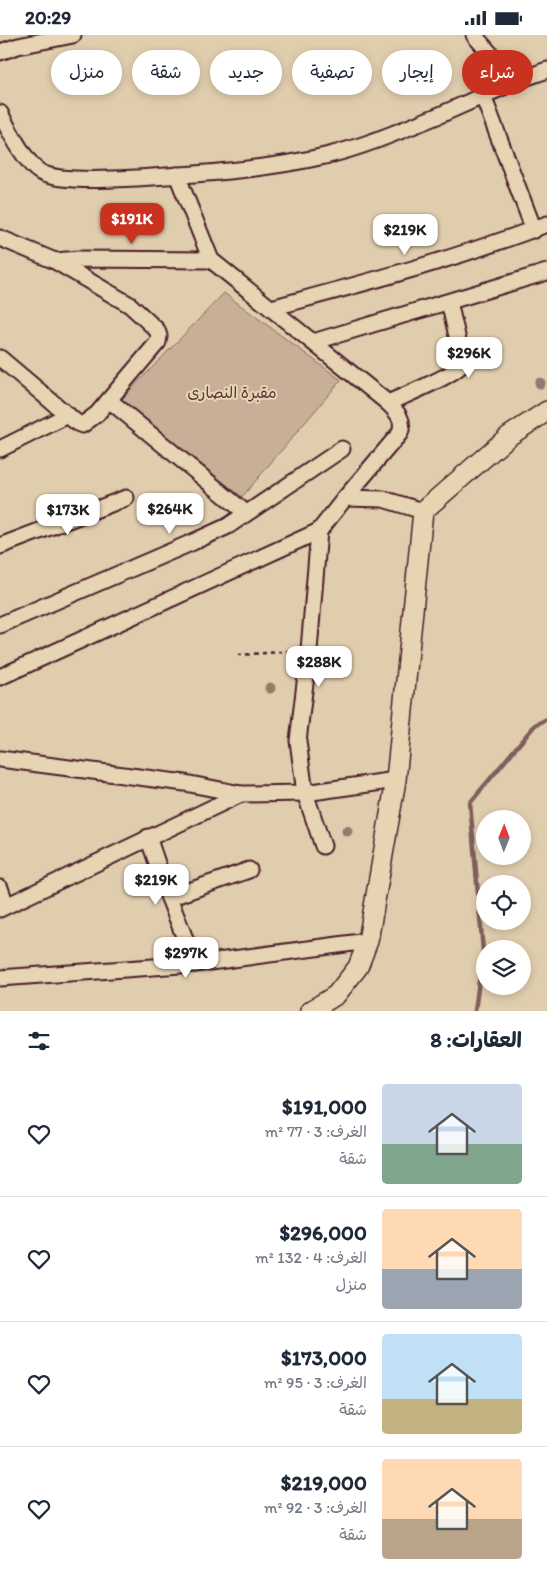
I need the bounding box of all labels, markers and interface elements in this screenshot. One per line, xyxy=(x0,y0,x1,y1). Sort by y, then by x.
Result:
text: 20:29 xyxy=(25,6,71,29)
chip: منزل xyxy=(51,50,122,95)
chip: شقة xyxy=(132,50,200,95)
chip: جديد xyxy=(210,50,282,95)
chip: تصفية xyxy=(292,50,372,95)
chip: إيجار xyxy=(382,50,452,95)
chip: شراء xyxy=(462,50,533,95)
pin: $191K xyxy=(97,203,167,245)
text: $191K xyxy=(111,209,153,228)
pin: $219K xyxy=(370,213,440,256)
text: $219K xyxy=(384,220,426,239)
pin: $296K xyxy=(434,337,504,379)
text: $296K xyxy=(447,343,491,362)
park label: مقبرة النصارى xyxy=(187,383,277,402)
pin: $173K xyxy=(33,493,103,536)
pin: $264K xyxy=(135,493,205,535)
text: $264K xyxy=(148,499,192,518)
text: $173K xyxy=(47,500,89,519)
pin: $288K xyxy=(284,645,354,688)
text: $288K xyxy=(297,652,341,671)
north arrow xyxy=(476,810,531,865)
map controls xyxy=(476,810,531,995)
pin: $219K xyxy=(121,863,191,906)
text: $219K xyxy=(135,870,177,889)
button: locate xyxy=(476,875,531,930)
pin: $297K xyxy=(151,937,221,979)
button: layers xyxy=(476,940,531,995)
text: $297K xyxy=(164,943,208,962)
icon: filters xyxy=(25,1027,53,1055)
text: العقارات: 8 xyxy=(430,1027,522,1052)
text: $191,000 xyxy=(282,1094,367,1119)
icon: home xyxy=(422,1104,482,1164)
icon: heart xyxy=(25,1120,53,1148)
text: الغرف: 3 · 77 m² xyxy=(265,1122,367,1141)
text: شقة xyxy=(339,1149,367,1168)
text: $296,000 xyxy=(279,1220,367,1245)
icon: home xyxy=(422,1229,482,1289)
icon: heart xyxy=(25,1245,53,1273)
text: الغرف: 4 · 132 m² xyxy=(255,1248,367,1267)
text: منزل xyxy=(335,1275,367,1294)
text: $173,000 xyxy=(281,1345,367,1370)
icon: home xyxy=(422,1354,482,1414)
icon: heart xyxy=(25,1370,53,1398)
text: الغرف: 3 · 95 m² xyxy=(264,1373,367,1392)
text: شقة xyxy=(339,1400,367,1419)
text: $219,000 xyxy=(281,1470,367,1495)
icon: home xyxy=(422,1479,482,1539)
icon: heart xyxy=(25,1495,53,1523)
text: الغرف: 3 · 92 m² xyxy=(264,1498,367,1517)
text: شقة xyxy=(339,1525,367,1544)

